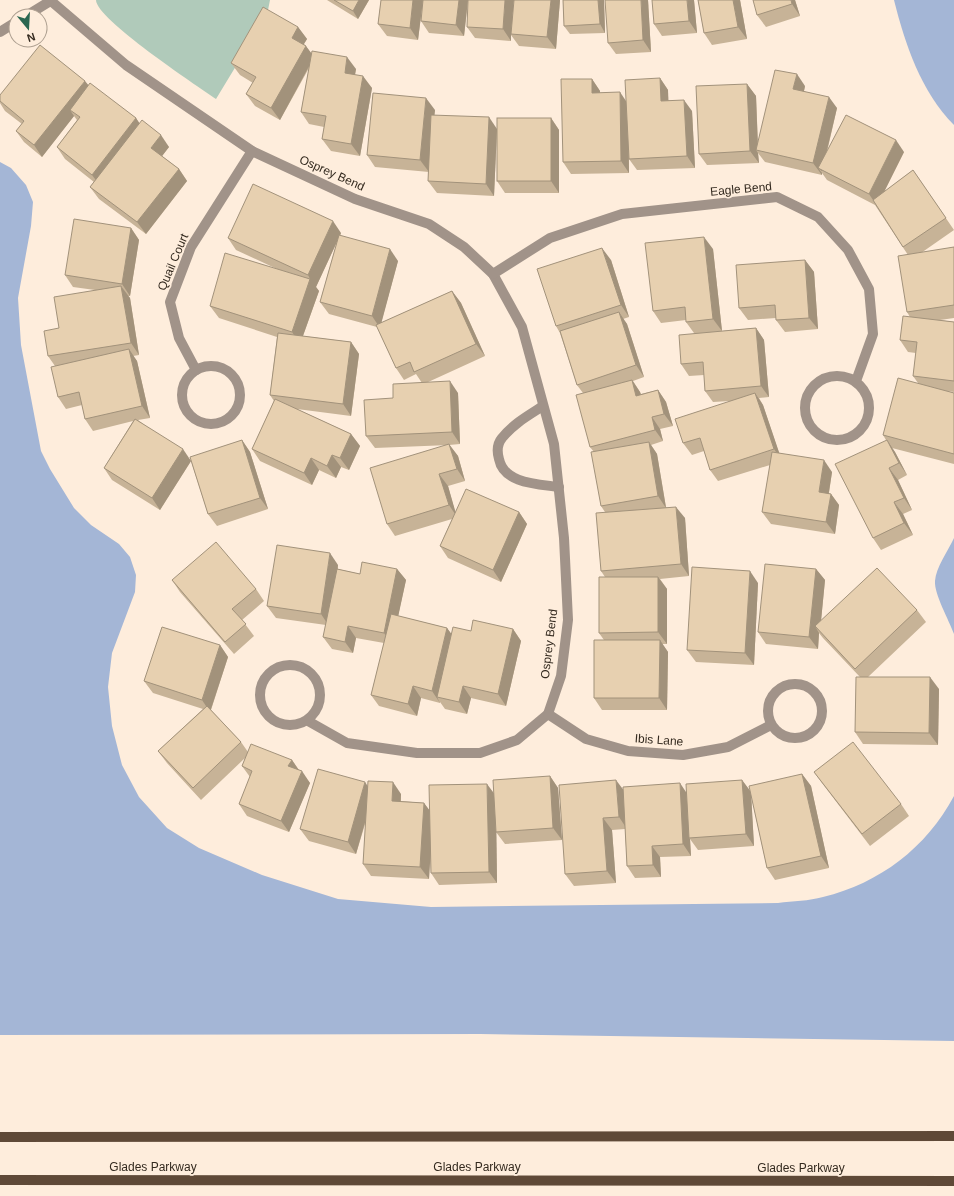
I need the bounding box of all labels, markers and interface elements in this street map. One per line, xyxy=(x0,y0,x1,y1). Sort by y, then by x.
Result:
north arrow xyxy=(8,8,48,48)
text: N xyxy=(25,31,37,44)
street label: Osprey Bend xyxy=(297,152,367,194)
street label: Eagle Bend xyxy=(709,179,773,199)
street label: Quail Court xyxy=(155,231,192,293)
street label: Osprey Bend xyxy=(538,608,560,680)
street label: Ibis Lane xyxy=(634,731,684,749)
street label: Glades Parkway xyxy=(109,1160,197,1174)
street label: Glades Parkway xyxy=(433,1160,521,1174)
street label: Glades Parkway xyxy=(757,1161,845,1175)

